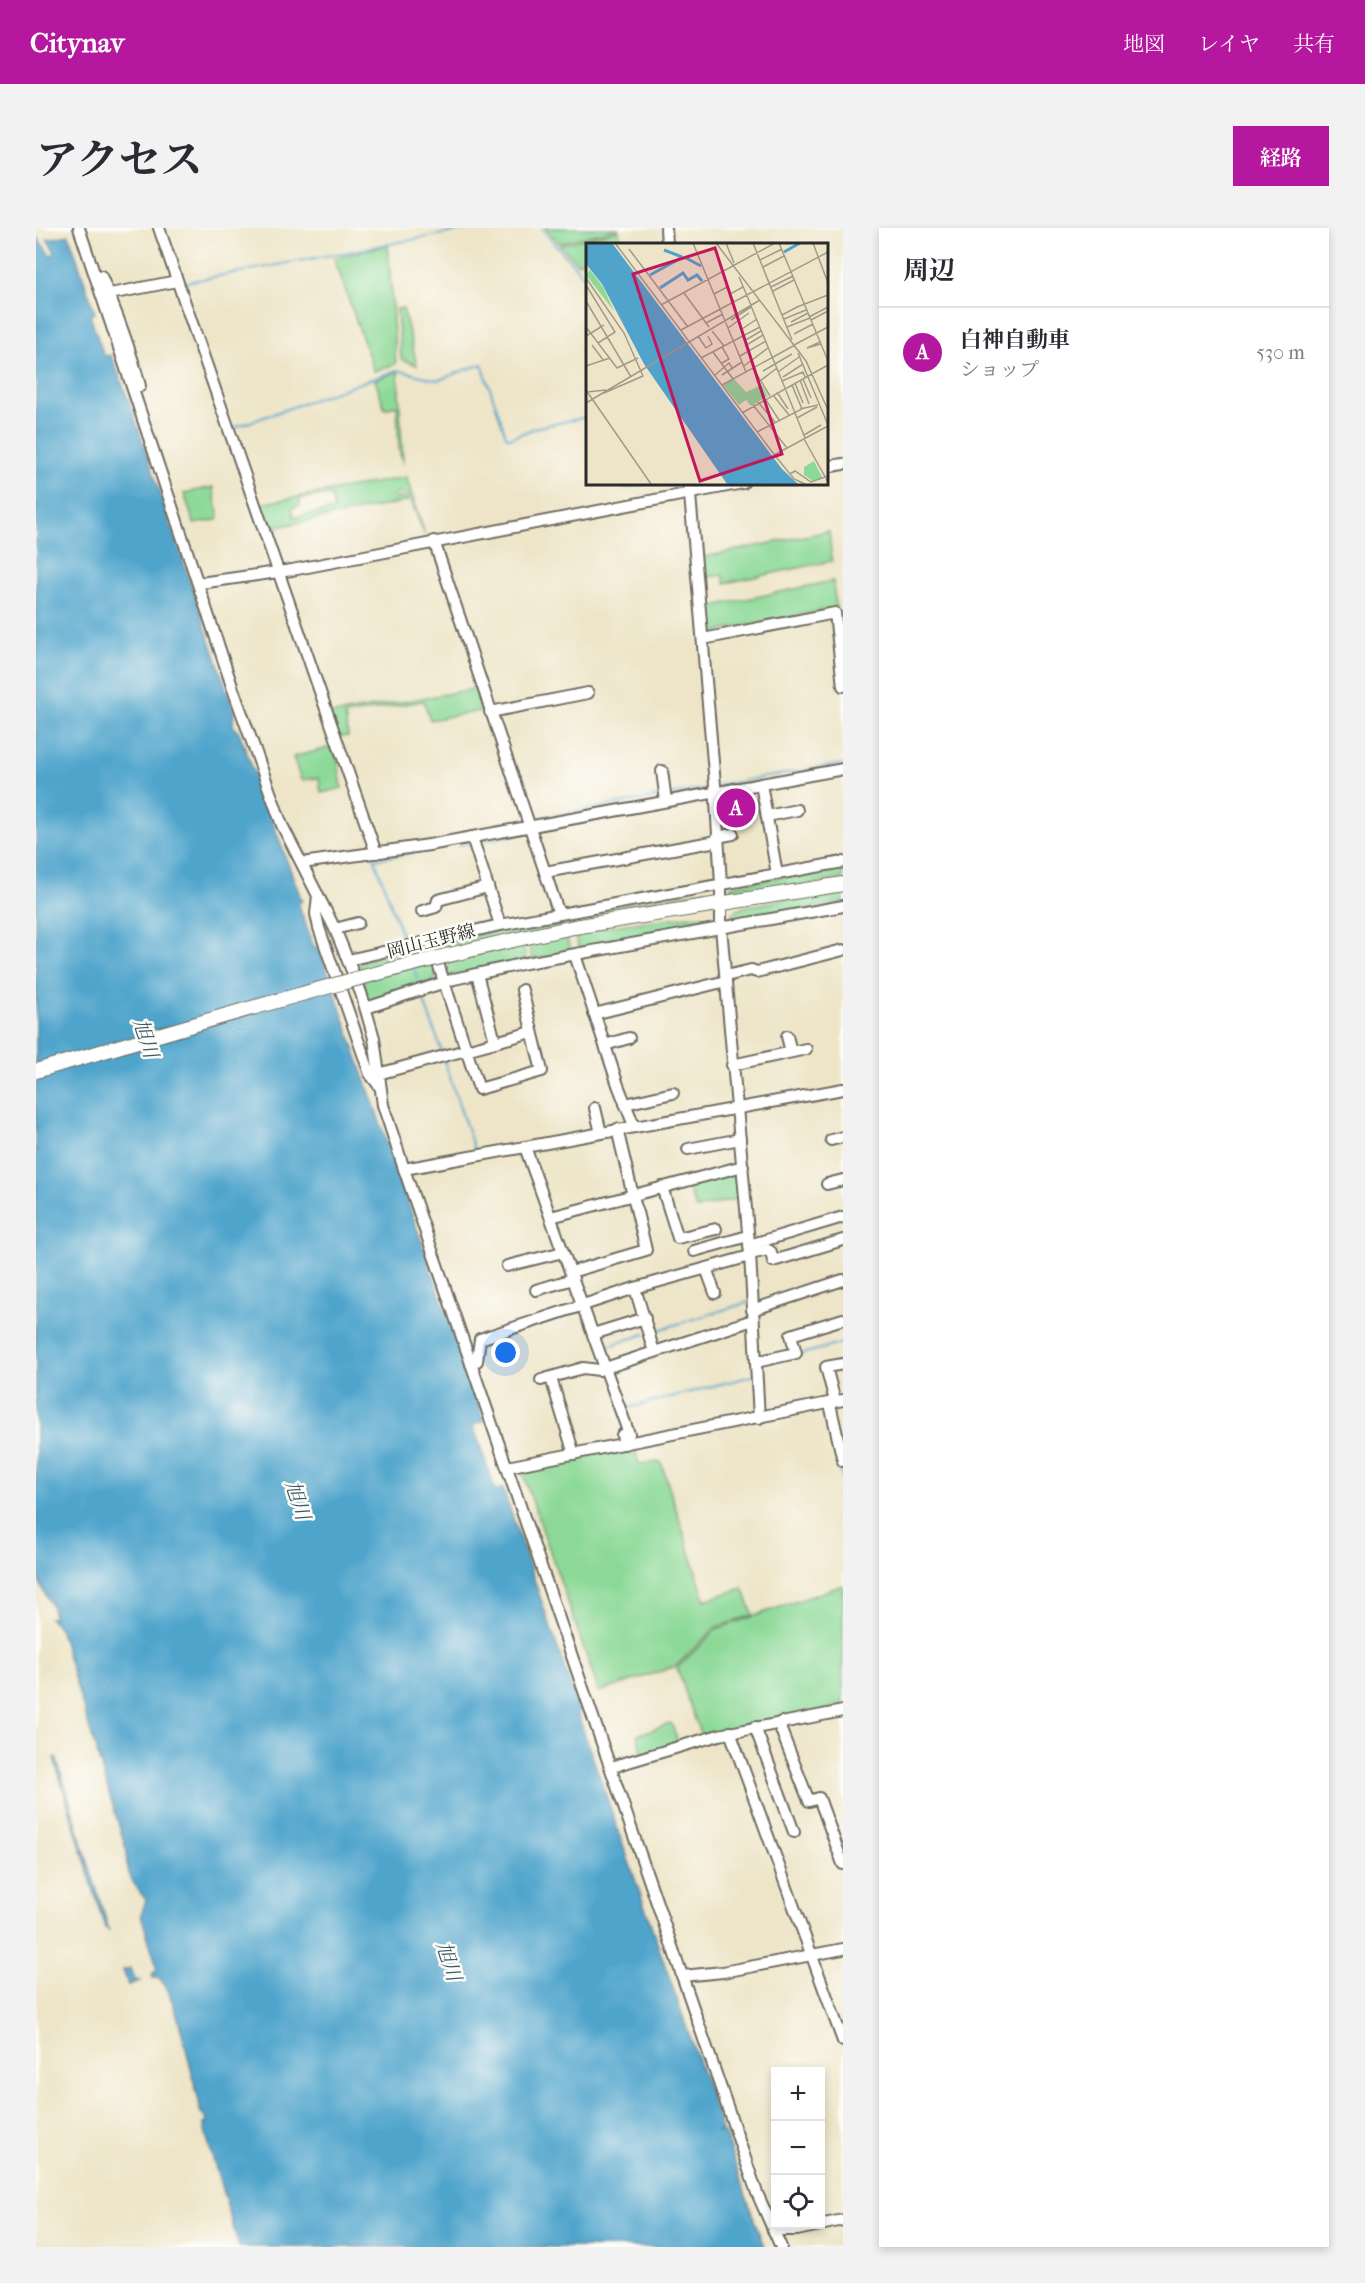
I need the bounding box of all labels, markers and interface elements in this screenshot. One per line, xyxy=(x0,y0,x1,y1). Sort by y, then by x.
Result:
text: Citynav xyxy=(30,26,124,59)
text: 地図 xyxy=(1123,32,1165,56)
text: レイヤ xyxy=(1198,32,1260,56)
text: 共有 xyxy=(1293,32,1335,56)
button: 経路 xyxy=(1233,126,1329,186)
text: アクセス xyxy=(36,136,203,185)
inset map xyxy=(586,243,828,484)
text: 周辺 xyxy=(903,255,955,286)
text: 白神自動車 xyxy=(960,327,1070,353)
text: A xyxy=(916,341,929,364)
text: 530 m xyxy=(1256,341,1305,364)
text: ショップ xyxy=(960,358,1040,381)
pin: A xyxy=(716,786,756,830)
street label: 岡山玉野線 xyxy=(385,920,477,963)
water label: 旭川 xyxy=(128,1016,163,1063)
your location xyxy=(491,1338,520,1367)
water label: 旭川 xyxy=(280,1478,315,1525)
water label: 旭川 xyxy=(431,1939,466,1986)
map controls xyxy=(771,2067,825,2229)
button: + xyxy=(771,2067,825,2121)
button: − xyxy=(771,2121,825,2175)
button: locate xyxy=(771,2175,825,2229)

